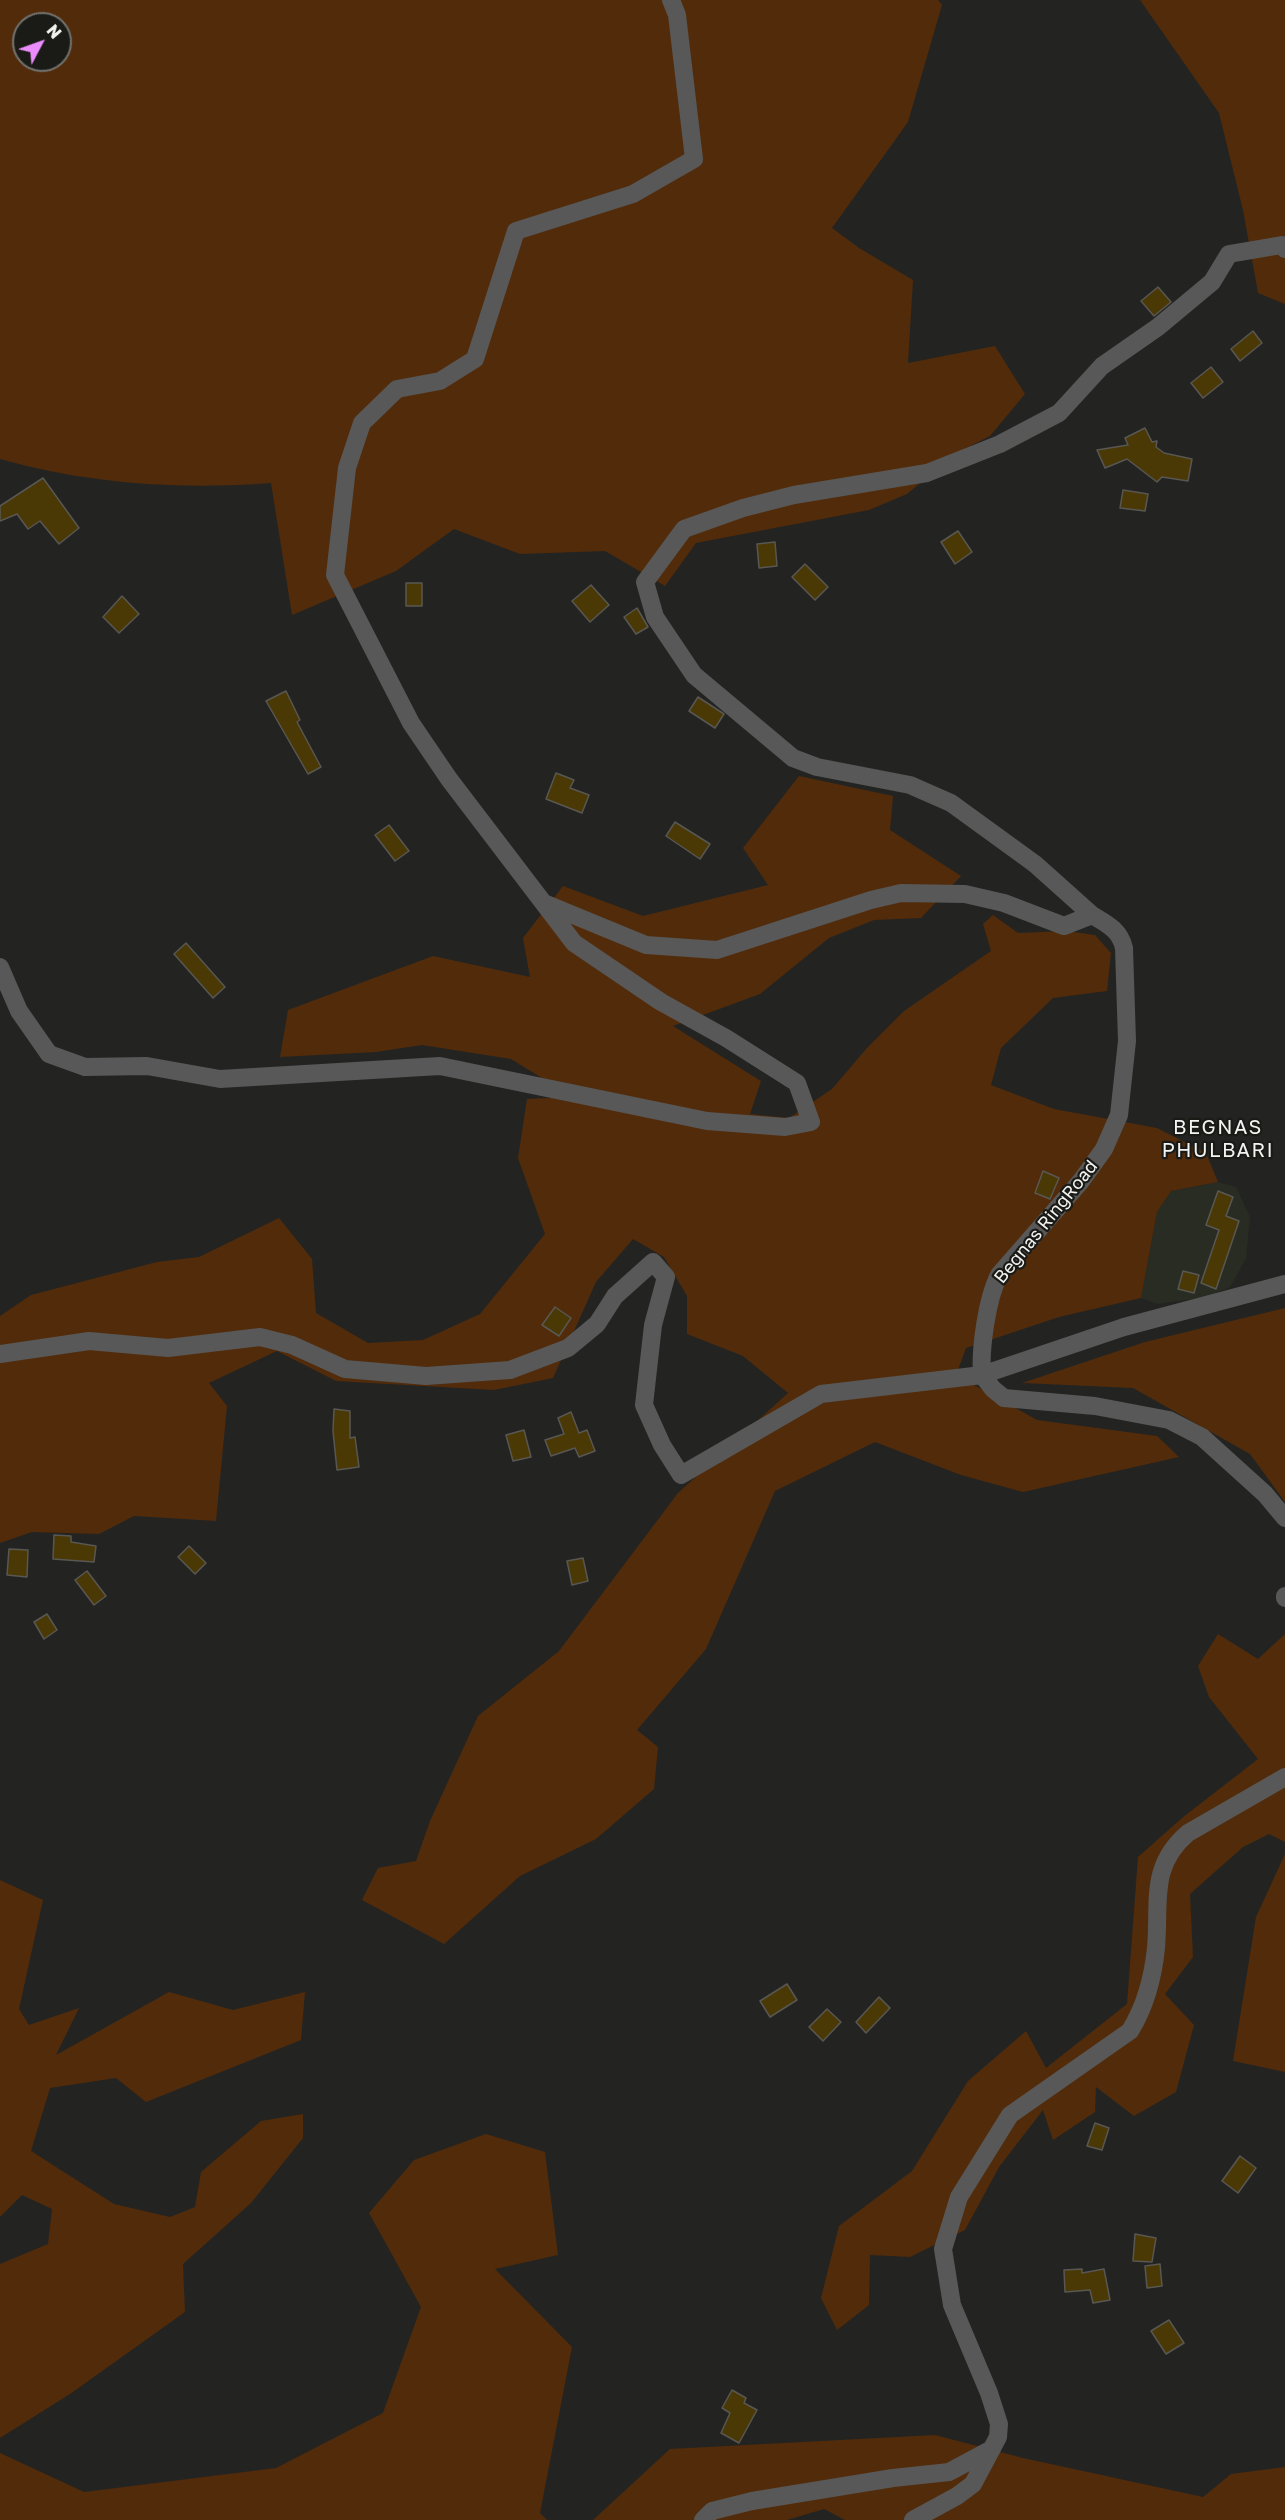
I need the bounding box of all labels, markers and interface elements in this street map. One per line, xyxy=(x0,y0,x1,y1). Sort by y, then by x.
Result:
north arrow xyxy=(12,12,72,72)
text: N xyxy=(43,20,66,43)
district label: BEGNAS PHULBARI xyxy=(1162,1116,1274,1163)
street label: Begnas RingRoad xyxy=(990,1156,1102,1288)

